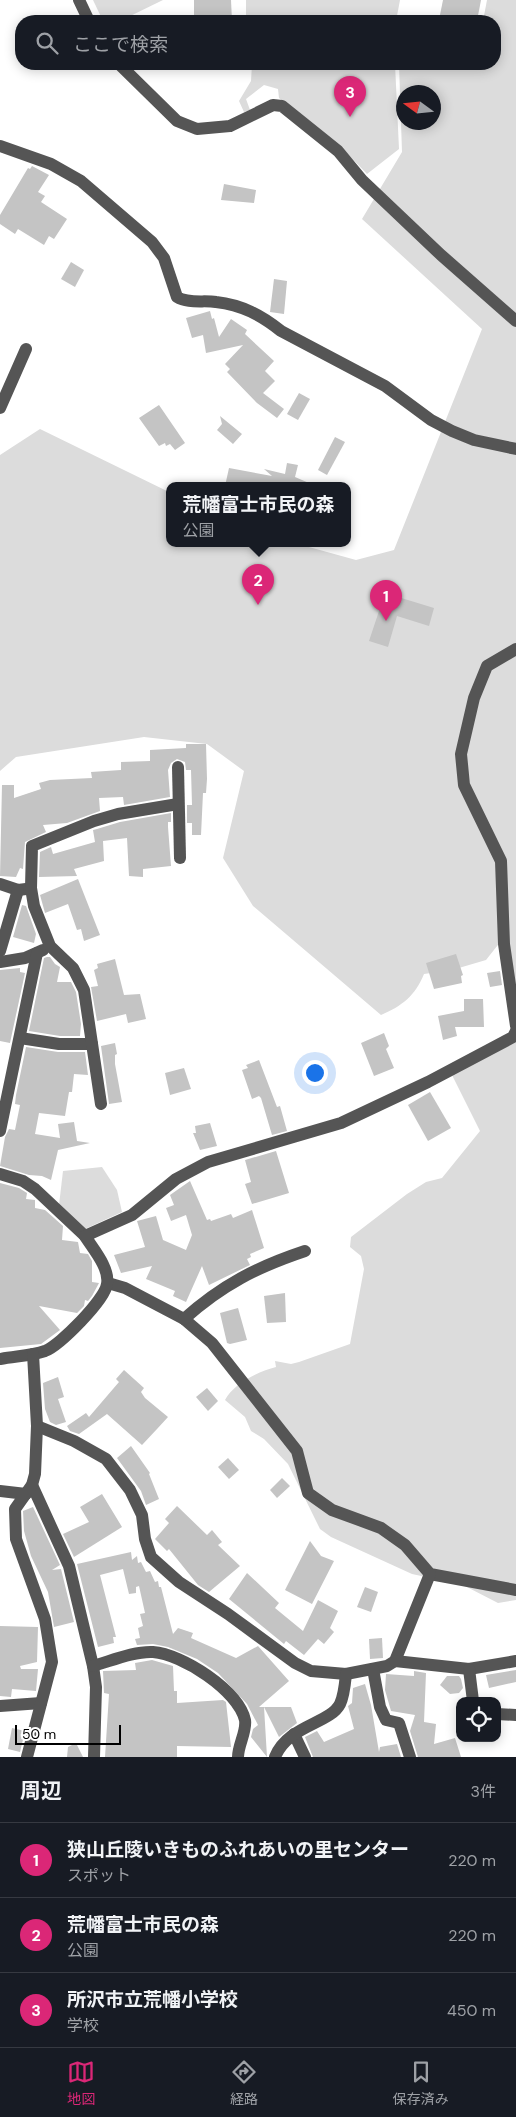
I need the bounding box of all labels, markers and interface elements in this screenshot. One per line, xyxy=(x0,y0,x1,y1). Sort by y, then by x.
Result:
search box xyxy=(15,15,501,70)
icon: search xyxy=(33,29,61,57)
text: ここで検索 xyxy=(73,32,168,57)
pin: 3 xyxy=(334,76,366,117)
north arrow xyxy=(396,85,441,130)
popup xyxy=(166,482,351,547)
text: 荒幡富士市民の森 xyxy=(182,492,335,517)
text: 公園 xyxy=(182,520,215,541)
pin: 2 xyxy=(242,564,274,605)
pin: 1 xyxy=(370,580,402,621)
your location xyxy=(302,1060,328,1086)
map controls xyxy=(456,1697,501,1742)
button: locate xyxy=(456,1697,501,1742)
scale bar xyxy=(15,1722,121,1745)
text: 50 m xyxy=(22,1725,56,1743)
text: 周辺 xyxy=(20,1777,62,1805)
text: 3件 xyxy=(471,1781,496,1802)
text: 狭山丘陵いきものふれあいの里センター xyxy=(67,1837,409,1862)
text: 1 xyxy=(33,1850,39,1871)
text: 220 m xyxy=(448,1850,496,1871)
text: スポット xyxy=(67,1865,131,1886)
text: 荒幡富士市民の森 xyxy=(67,1912,219,1937)
text: 2 xyxy=(31,1925,41,1946)
text: 220 m xyxy=(448,1925,496,1946)
text: 公園 xyxy=(67,1940,99,1961)
text: 所沢市立荒幡小学校 xyxy=(67,1987,238,2012)
text: 3 xyxy=(31,2000,41,2021)
text: 450 m xyxy=(447,2000,496,2021)
text: 学校 xyxy=(67,2015,99,2036)
tab: 地図 xyxy=(67,2058,95,2108)
tab: 経路 xyxy=(230,2058,258,2108)
tab: 保存済み xyxy=(393,2058,449,2108)

